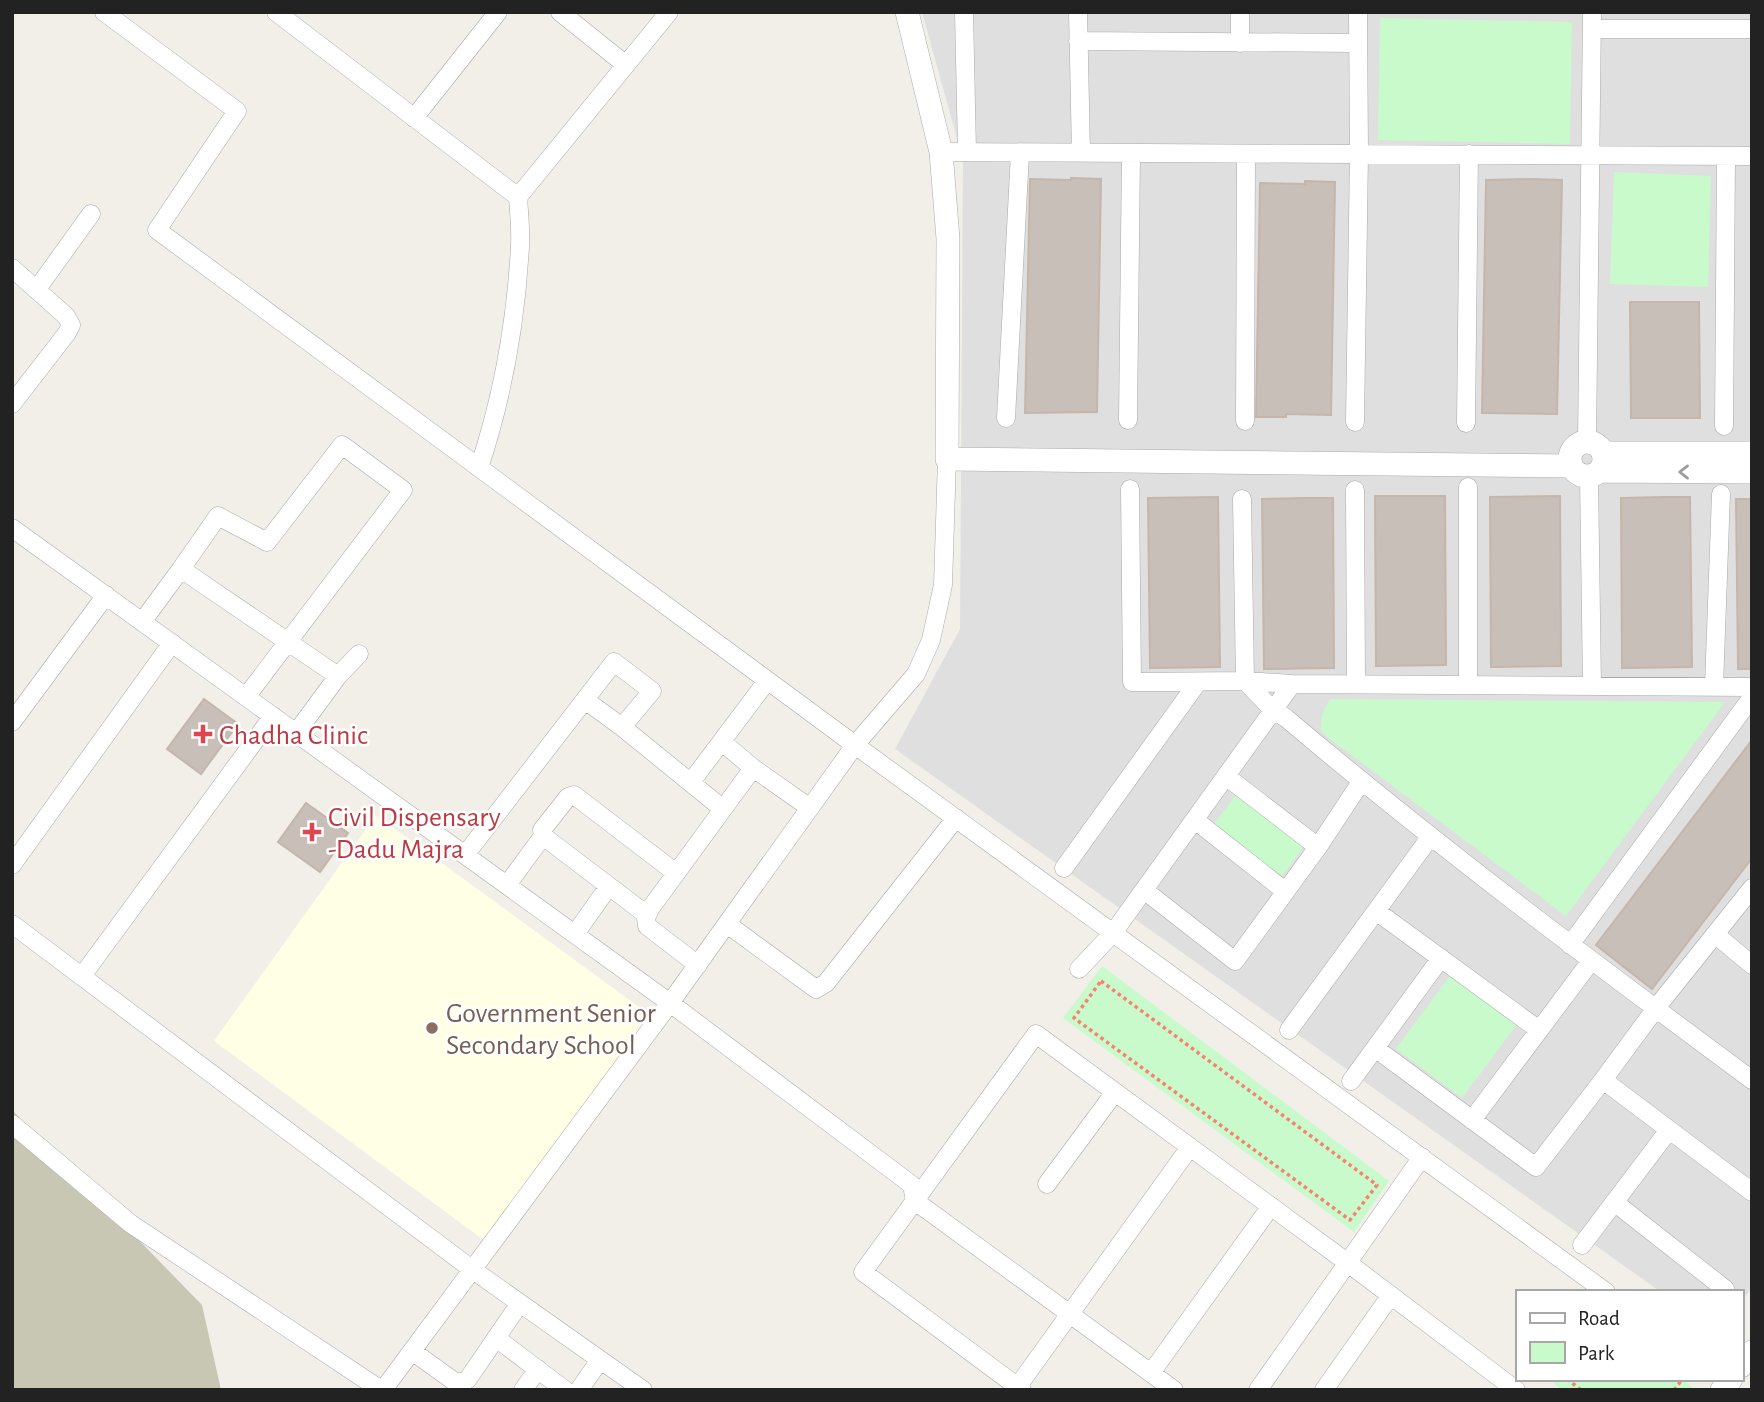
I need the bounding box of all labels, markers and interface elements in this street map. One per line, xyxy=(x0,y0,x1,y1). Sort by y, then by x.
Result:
one-way arrow xyxy=(1678,464,1688,480)
place label: Chadha Clinic xyxy=(219,722,368,750)
marker: Chadha Clinic xyxy=(193,724,213,744)
place label: Civil Dispensary -Dadu Majra xyxy=(328,804,501,864)
marker: Civil Dispensary -Dadu Majra xyxy=(302,822,322,842)
place label: Government Senior Secondary School xyxy=(446,1000,656,1060)
marker: Government Senior Secondary School xyxy=(424,1020,440,1036)
legend xyxy=(1516,1290,1743,1381)
text: Road xyxy=(1578,1308,1620,1329)
text: Park xyxy=(1578,1343,1615,1364)

